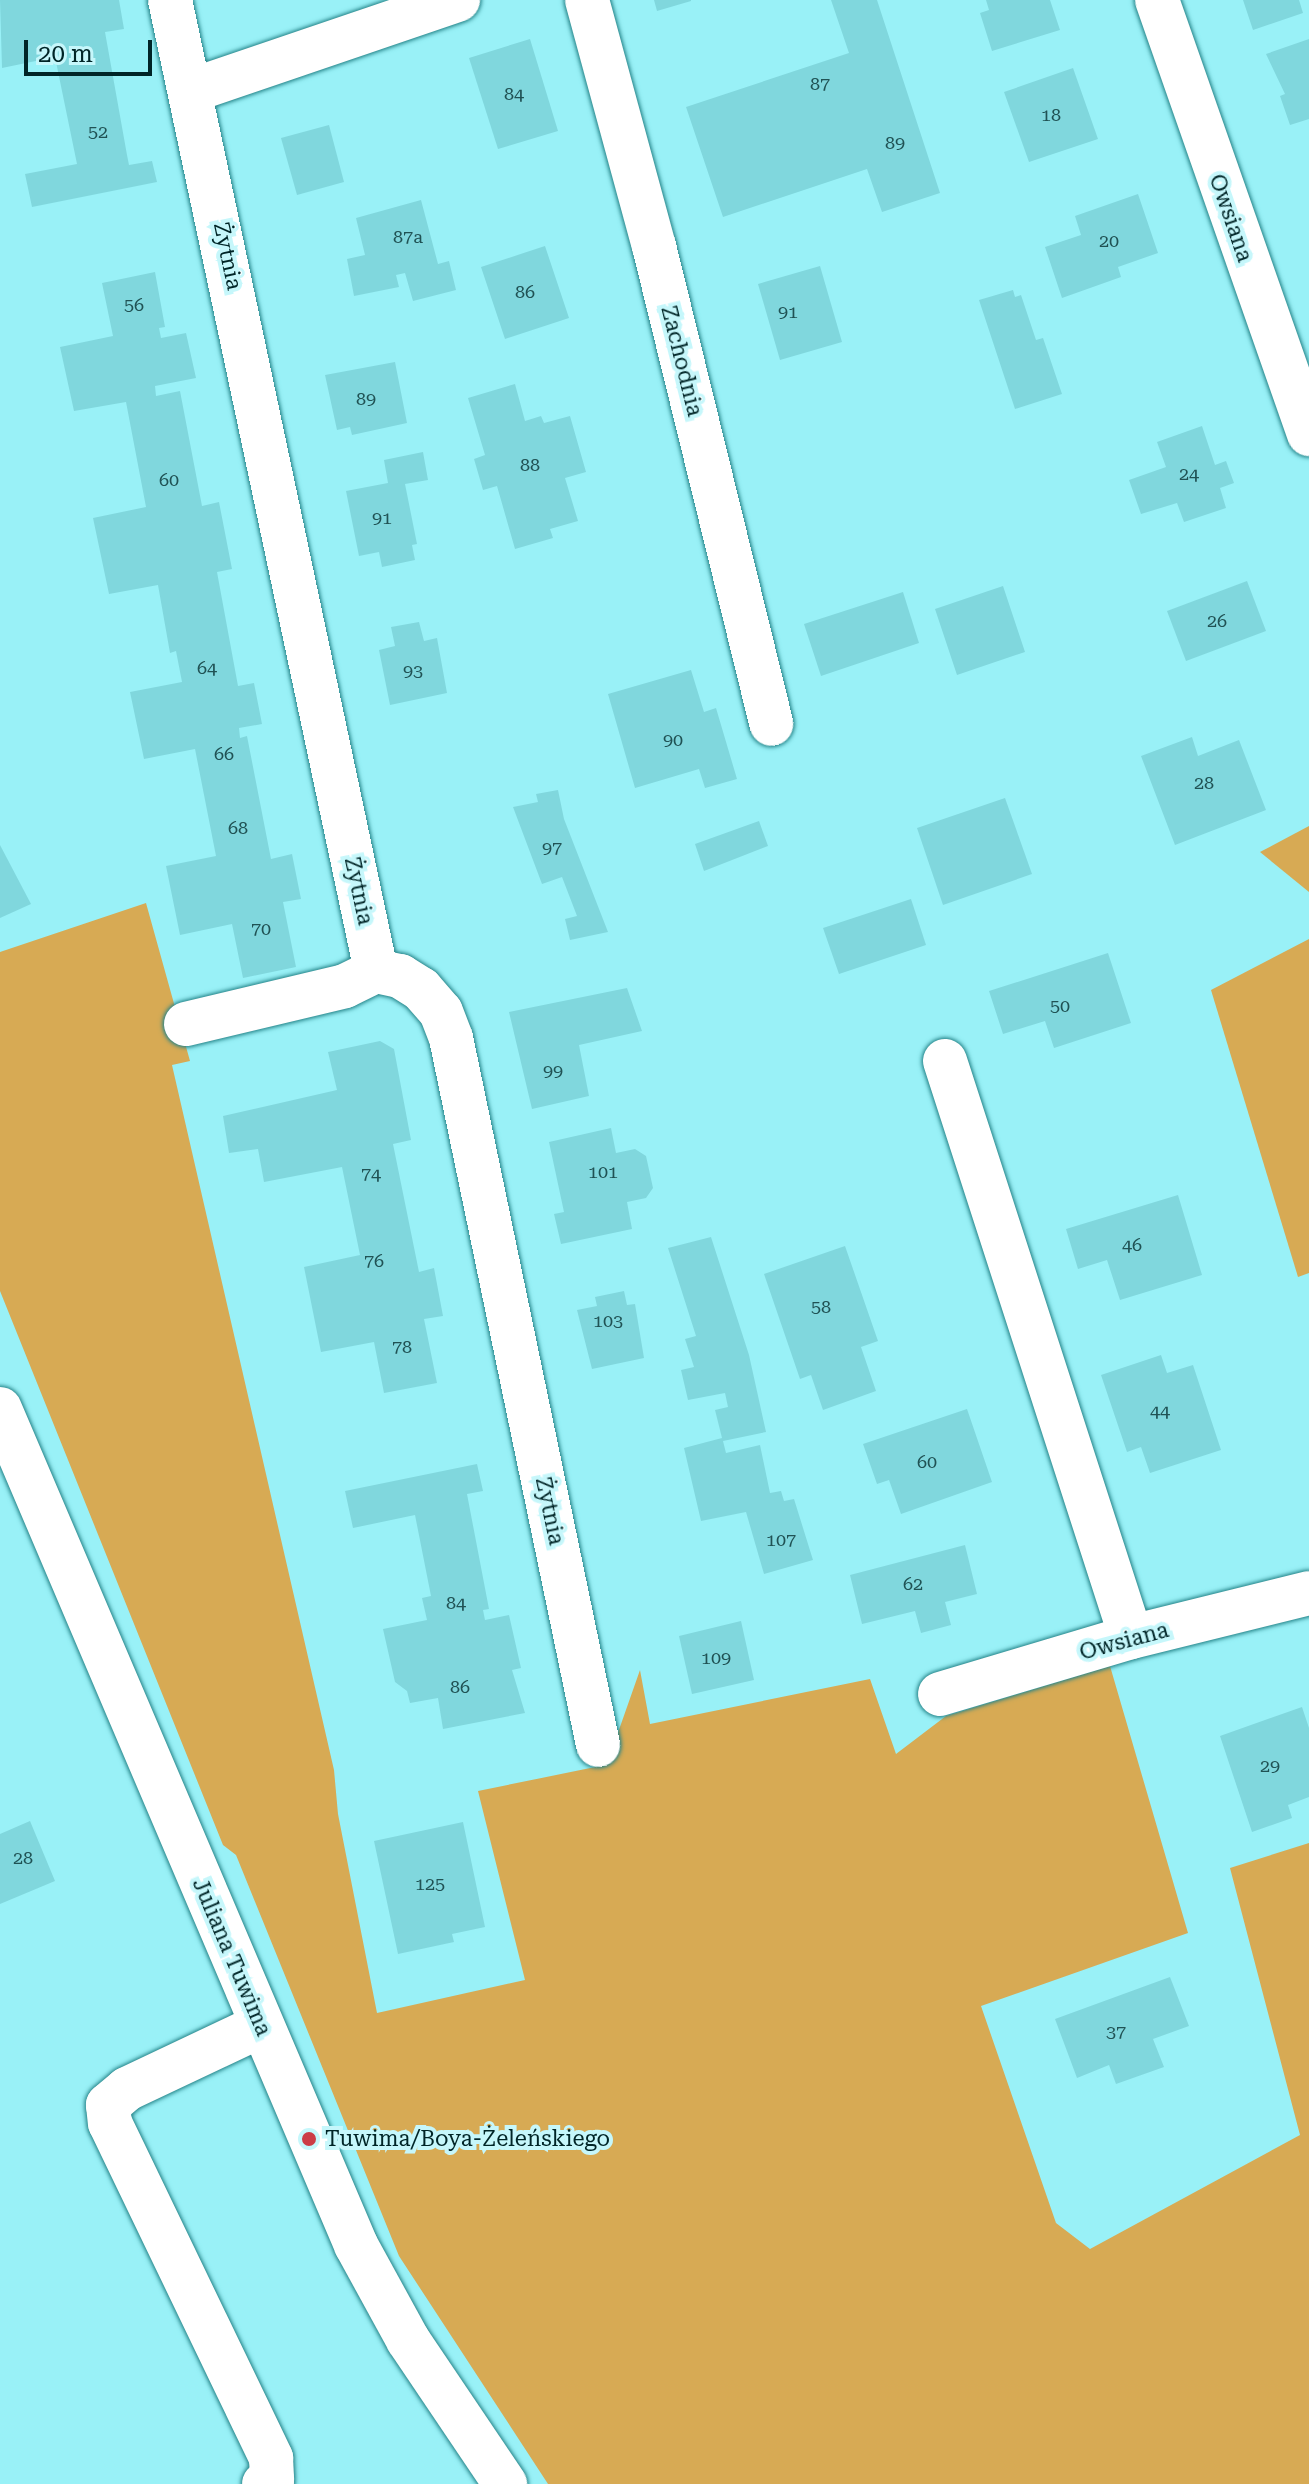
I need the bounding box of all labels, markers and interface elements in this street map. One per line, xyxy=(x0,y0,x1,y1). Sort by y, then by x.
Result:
scale bar xyxy=(28,24,156,74)
text: 20 m xyxy=(38,40,93,68)
house number: 87 xyxy=(810,73,830,95)
house number: 84 xyxy=(504,83,524,105)
house number: 18 xyxy=(1041,104,1061,126)
house number: 52 xyxy=(88,121,108,143)
house number: 89 xyxy=(885,132,905,154)
street label: Owsiana xyxy=(1204,171,1258,265)
street label: Żytnia xyxy=(208,220,248,292)
house number: 87a xyxy=(393,226,423,248)
house number: 20 xyxy=(1099,230,1119,252)
house number: 86 xyxy=(515,281,535,303)
house number: 56 xyxy=(124,294,144,316)
house number: 91 xyxy=(778,301,798,323)
street label: Zachodnia xyxy=(656,303,708,419)
house number: 89 xyxy=(356,388,376,410)
house number: 88 xyxy=(520,454,540,476)
house number: 24 xyxy=(1179,463,1199,485)
house number: 60 xyxy=(159,469,179,491)
house number: 91 xyxy=(372,507,392,529)
house number: 26 xyxy=(1207,610,1227,632)
house number: 64 xyxy=(197,657,217,679)
house number: 93 xyxy=(403,660,423,682)
house number: 90 xyxy=(663,729,683,751)
house number: 66 xyxy=(214,743,234,765)
house number: 28 xyxy=(1194,772,1214,794)
house number: 68 xyxy=(228,817,248,839)
house number: 97 xyxy=(542,837,562,859)
street label: Żytnia xyxy=(339,855,379,927)
house number: 70 xyxy=(251,918,271,940)
house number: 50 xyxy=(1050,995,1070,1017)
house number: 99 xyxy=(543,1060,563,1082)
house number: 101 xyxy=(588,1161,618,1183)
house number: 74 xyxy=(361,1163,381,1185)
house number: 46 xyxy=(1122,1234,1142,1256)
house number: 76 xyxy=(364,1250,384,1272)
house number: 58 xyxy=(811,1296,831,1318)
house number: 103 xyxy=(593,1310,623,1332)
house number: 78 xyxy=(392,1336,412,1358)
house number: 44 xyxy=(1150,1400,1170,1422)
house number: 60 xyxy=(917,1451,937,1473)
street label: Żytnia xyxy=(530,1475,570,1547)
house number: 107 xyxy=(766,1529,796,1551)
house number: 62 xyxy=(903,1573,923,1595)
house number: 84 xyxy=(446,1592,466,1614)
street label: Owsiana xyxy=(1077,1616,1171,1666)
house number: 109 xyxy=(701,1647,731,1669)
house number: 86 xyxy=(450,1676,470,1698)
house number: 29 xyxy=(1260,1755,1280,1777)
house number: 28 xyxy=(13,1847,33,1869)
house number: 125 xyxy=(415,1873,445,1895)
street label: Juliana Tuwima xyxy=(187,1874,277,2040)
house number: 37 xyxy=(1106,2021,1126,2043)
place label: Tuwima/Boya-Żeleńskiego xyxy=(325,2126,610,2152)
marker: Tuwima/Boya-Żeleńskiego xyxy=(300,2130,318,2148)

